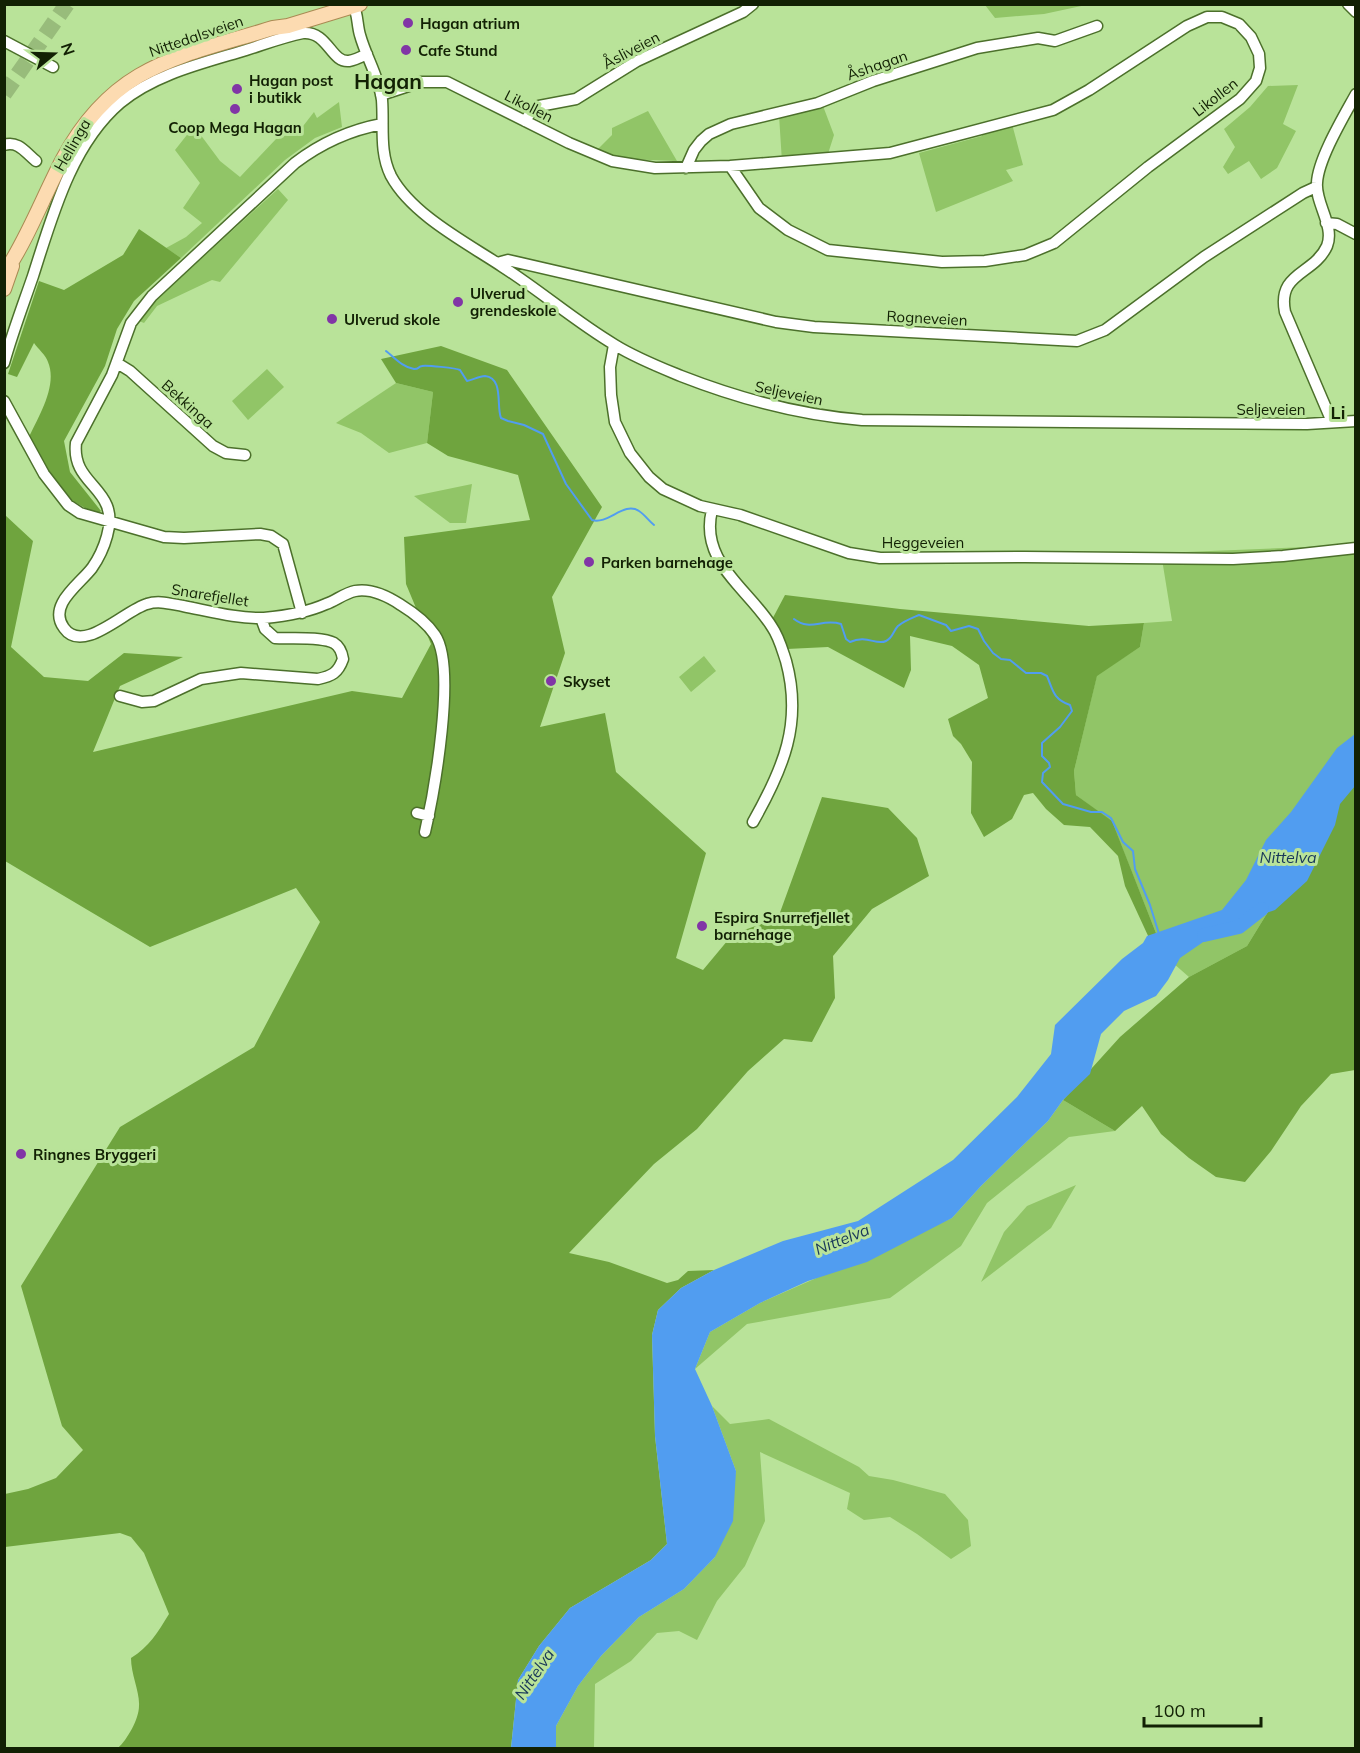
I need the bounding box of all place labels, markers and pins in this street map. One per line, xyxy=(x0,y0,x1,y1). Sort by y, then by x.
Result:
place label: Hagan atrium xyxy=(420,14,520,33)
marker: Hagan atrium xyxy=(401,16,415,30)
place label: Cafe Stund xyxy=(418,41,498,60)
marker: Cafe Stund xyxy=(399,43,413,57)
place label: Hagan post i butikk xyxy=(249,71,333,107)
marker: Hagan post i butikk xyxy=(230,82,244,96)
marker: Coop Mega Hagan xyxy=(228,102,242,116)
place label: Coop Mega Hagan xyxy=(168,118,302,137)
place label: Ulverud grendeskole xyxy=(470,284,557,320)
marker: Ulverud grendeskole xyxy=(451,295,465,309)
place label: Ulverud skole xyxy=(344,310,440,329)
marker: Ulverud skole xyxy=(325,312,339,326)
place label: Parken barnehage xyxy=(601,553,733,572)
marker: Parken barnehage xyxy=(582,555,596,569)
place label: Skyset xyxy=(563,672,610,691)
marker: Skyset xyxy=(544,674,558,688)
place label: Espira Snurrefjellet barnehage xyxy=(714,908,850,944)
marker: Espira Snurrefjellet barnehage xyxy=(695,919,709,933)
place label: Ringnes Bryggeri xyxy=(33,1145,156,1164)
marker: Ringnes Bryggeri xyxy=(14,1147,28,1161)

